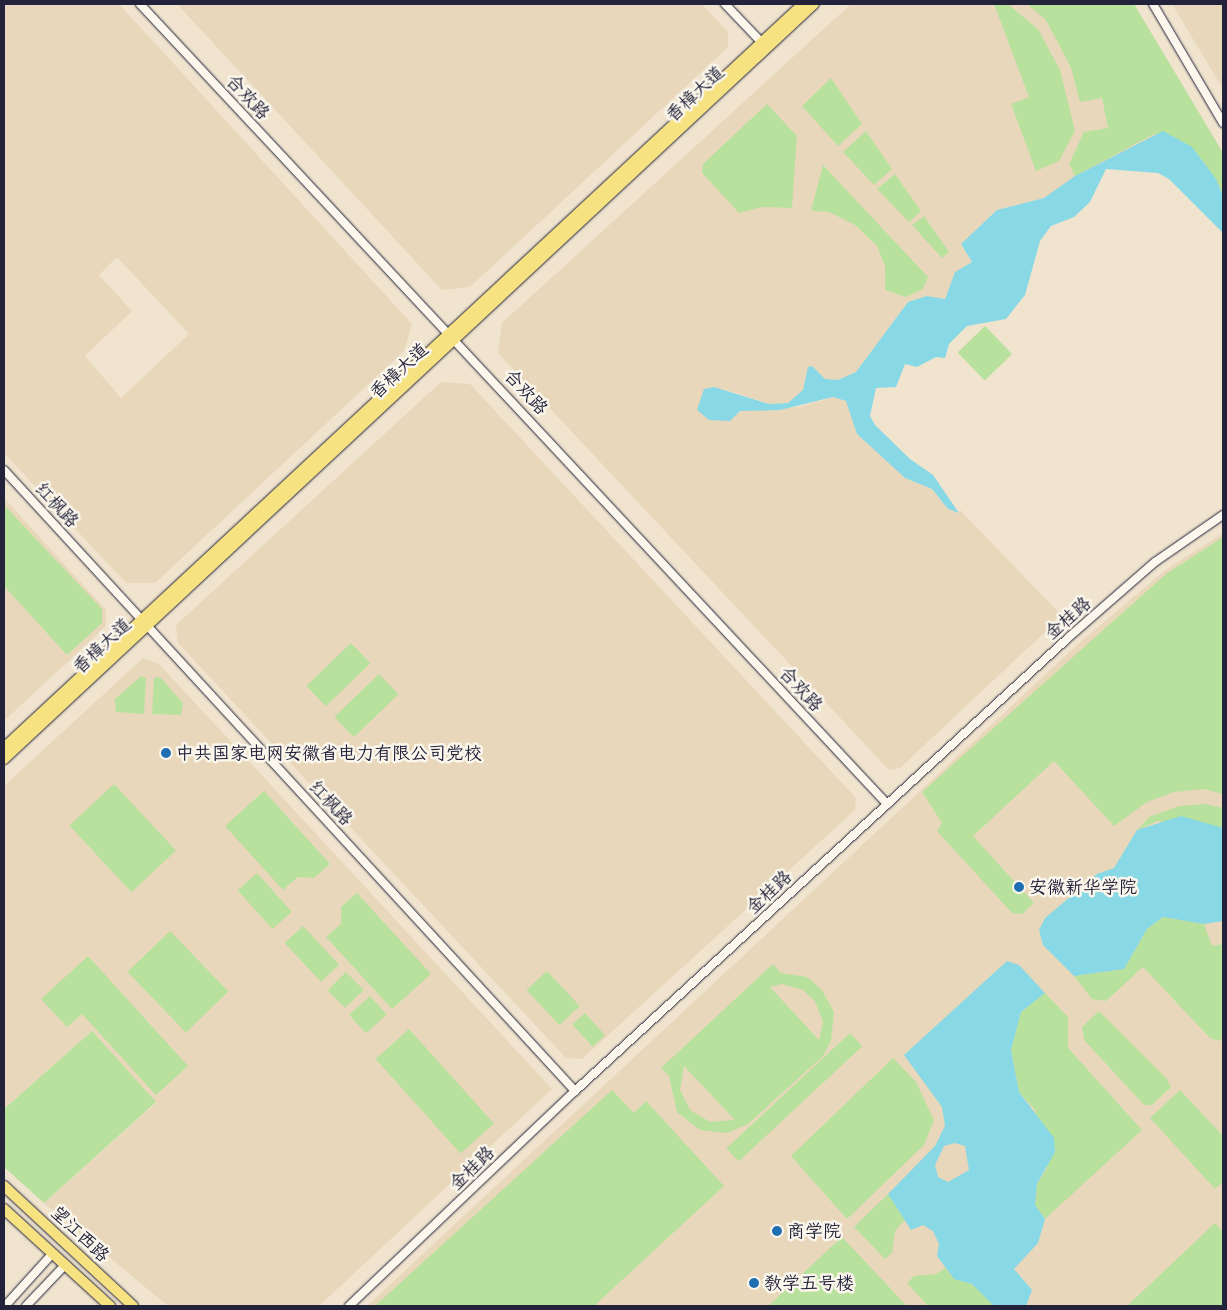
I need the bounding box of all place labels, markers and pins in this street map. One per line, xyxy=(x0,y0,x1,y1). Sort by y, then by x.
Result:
place label: 中共国家电网安徽省电力有限公司党校 xyxy=(176,742,482,764)
marker: 中共国家电网安徽省电力有限公司党校 xyxy=(160,747,172,759)
place label: 安徽新华学院 xyxy=(1029,876,1137,898)
marker: 安徽新华学院 xyxy=(1013,881,1025,893)
place label: 商学院 xyxy=(787,1220,841,1242)
marker: 商学院 xyxy=(771,1225,783,1237)
place label: 教学五号楼 xyxy=(764,1272,854,1294)
marker: 教学五号楼 xyxy=(748,1277,760,1289)

